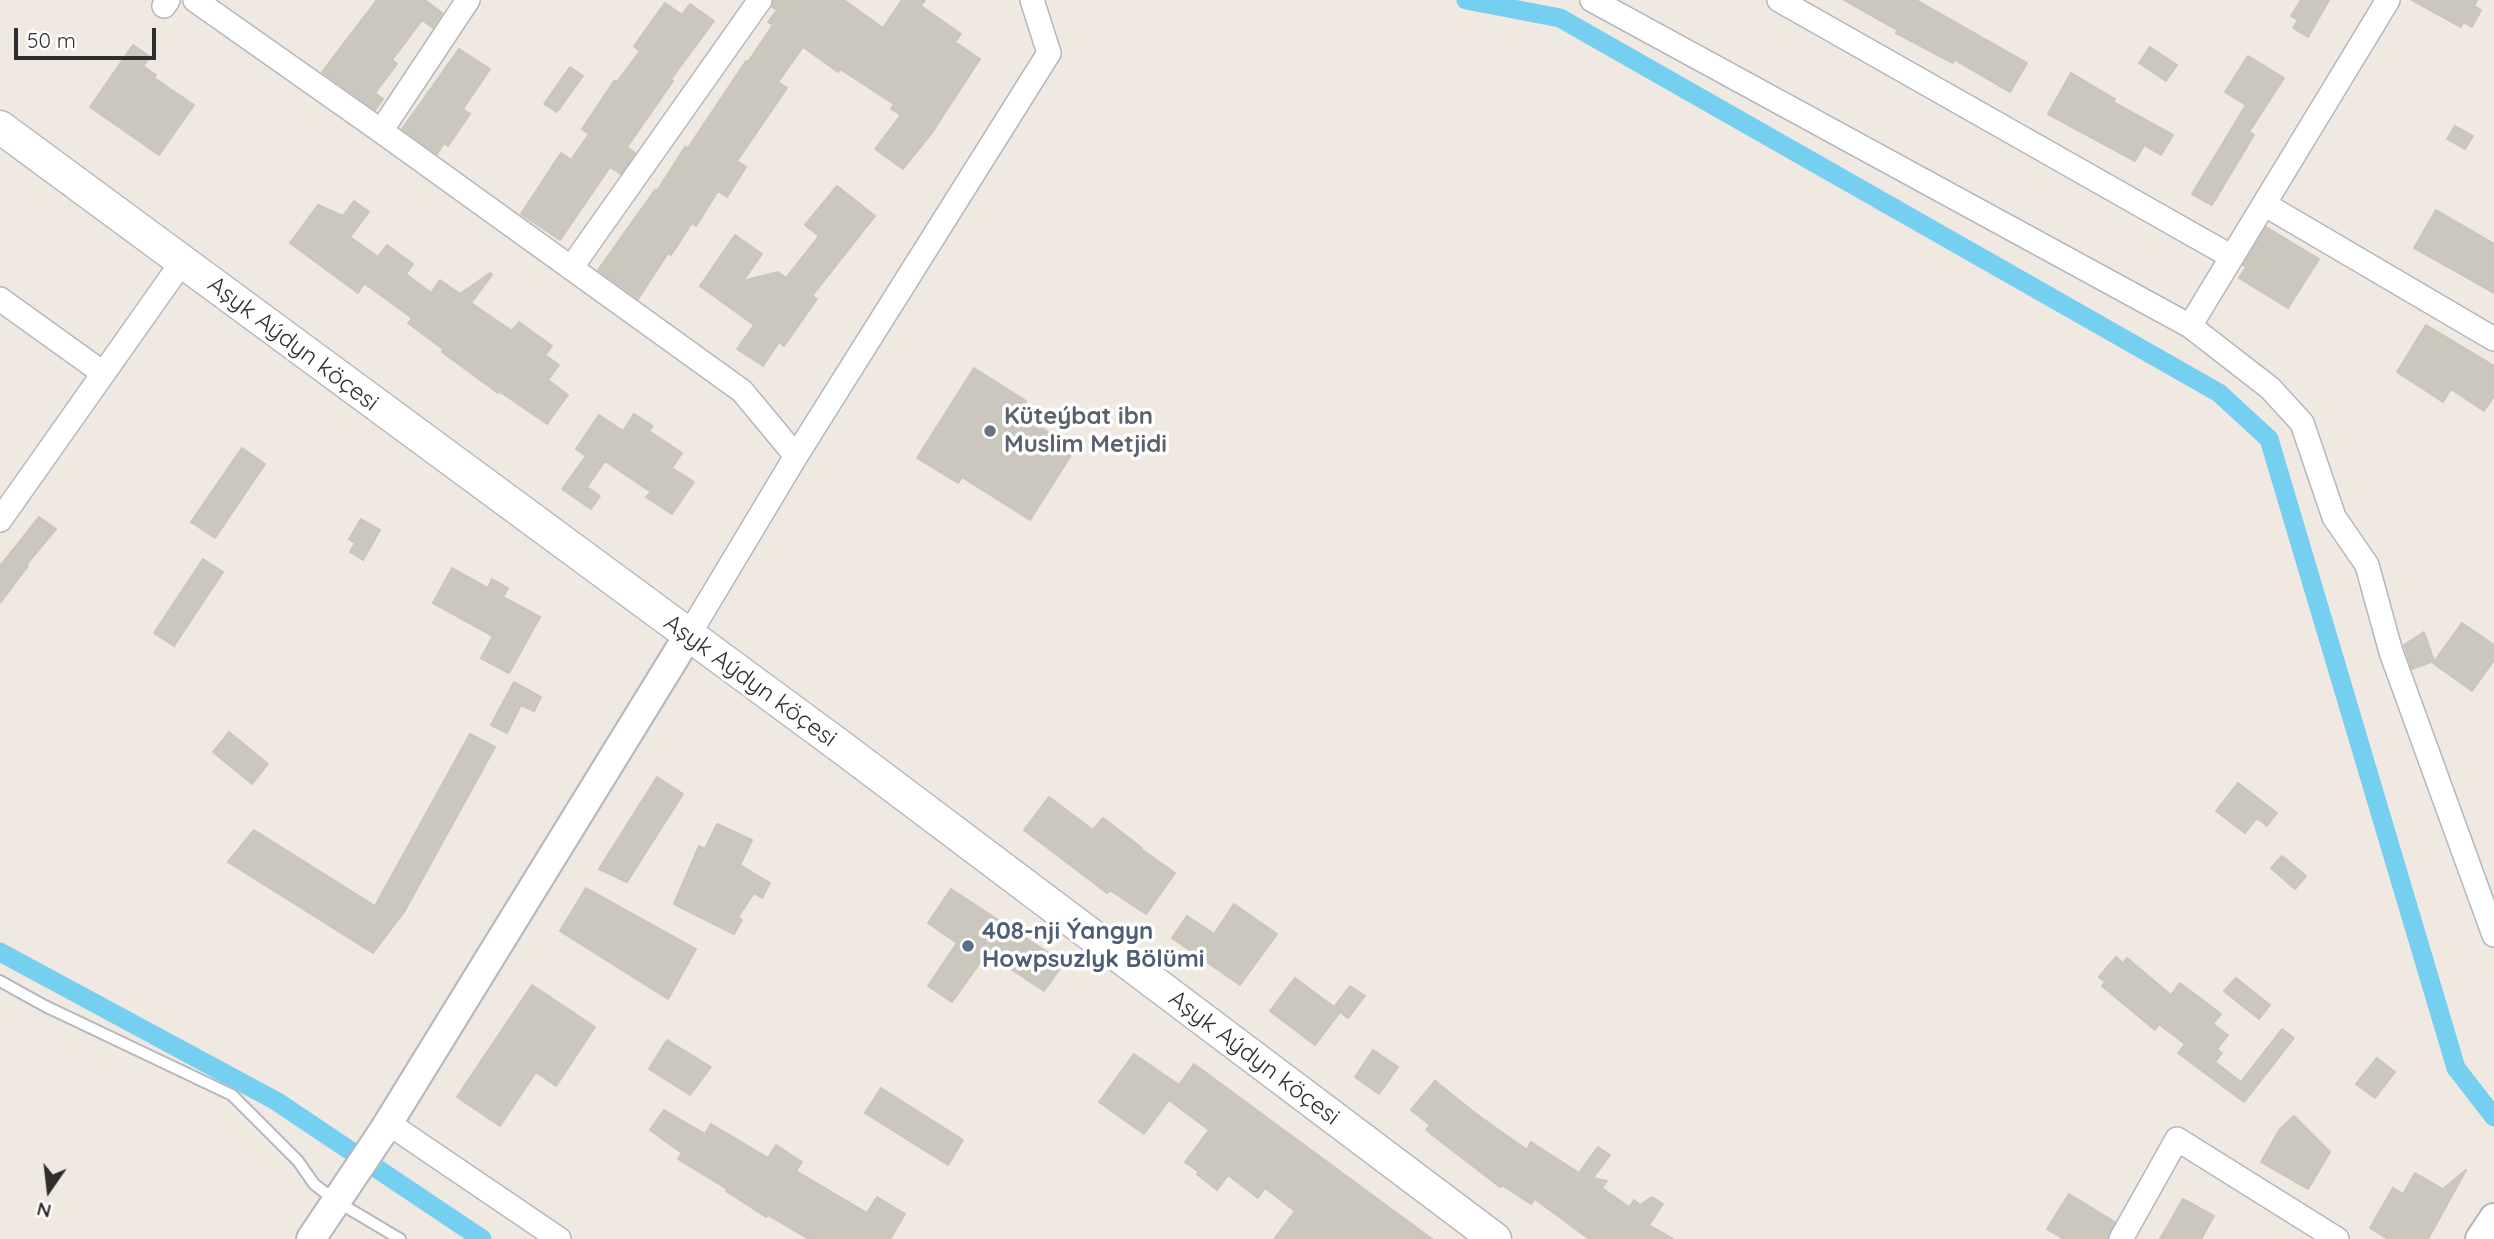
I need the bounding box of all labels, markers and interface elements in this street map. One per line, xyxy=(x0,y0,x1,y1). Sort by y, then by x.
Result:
scale bar xyxy=(18,14,159,58)
text: 50 m xyxy=(27,27,76,53)
street label: Aşyk Aýdyn köçesi xyxy=(202,270,384,418)
place label: Küteýbat ibn Muslim Metjidi xyxy=(1004,403,1167,459)
marker: Küteýbat ibn Muslim Metjidi xyxy=(982,423,998,439)
street label: Aşyk Aýdyn köçesi xyxy=(658,609,842,753)
place label: 408-nji Ýangyn Howpsuzlyk Bölümi xyxy=(982,918,1205,974)
marker: 408-nji Ýangyn Howpsuzlyk Bölümi xyxy=(960,938,976,954)
street label: Aşyk Aýdyn köçesi xyxy=(1163,984,1345,1132)
north arrow xyxy=(14,1155,84,1225)
text: N xyxy=(34,1197,54,1224)

